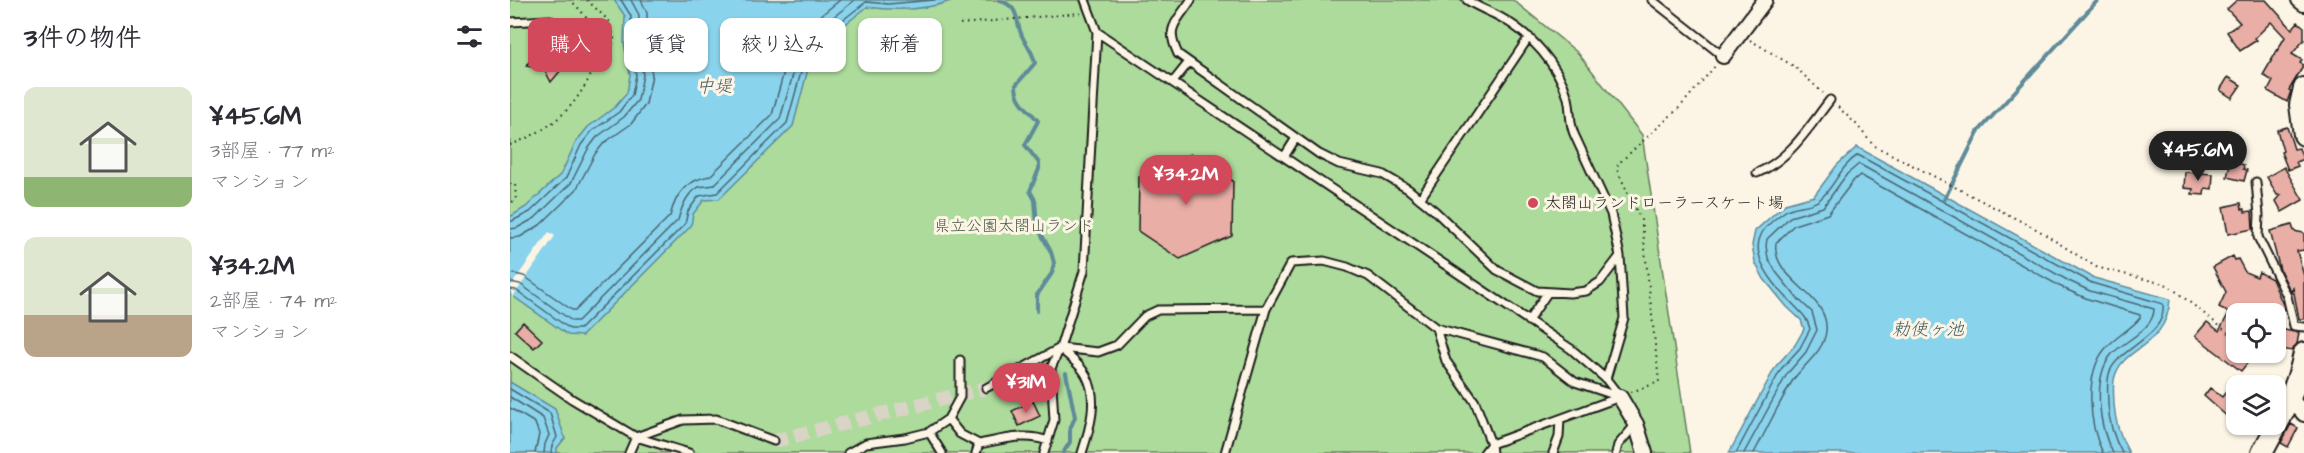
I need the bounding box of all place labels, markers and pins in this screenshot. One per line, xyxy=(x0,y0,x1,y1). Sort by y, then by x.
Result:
pin: ¥45.6M xyxy=(2149,131,2247,182)
pin: ¥34.2M xyxy=(1137,155,1235,206)
place label: 太閤山ランドローラースケート場 xyxy=(1545,192,1784,214)
marker: 太閤山ランドローラースケート場 xyxy=(1526,196,1540,210)
pin: ¥31M xyxy=(990,363,1062,414)

